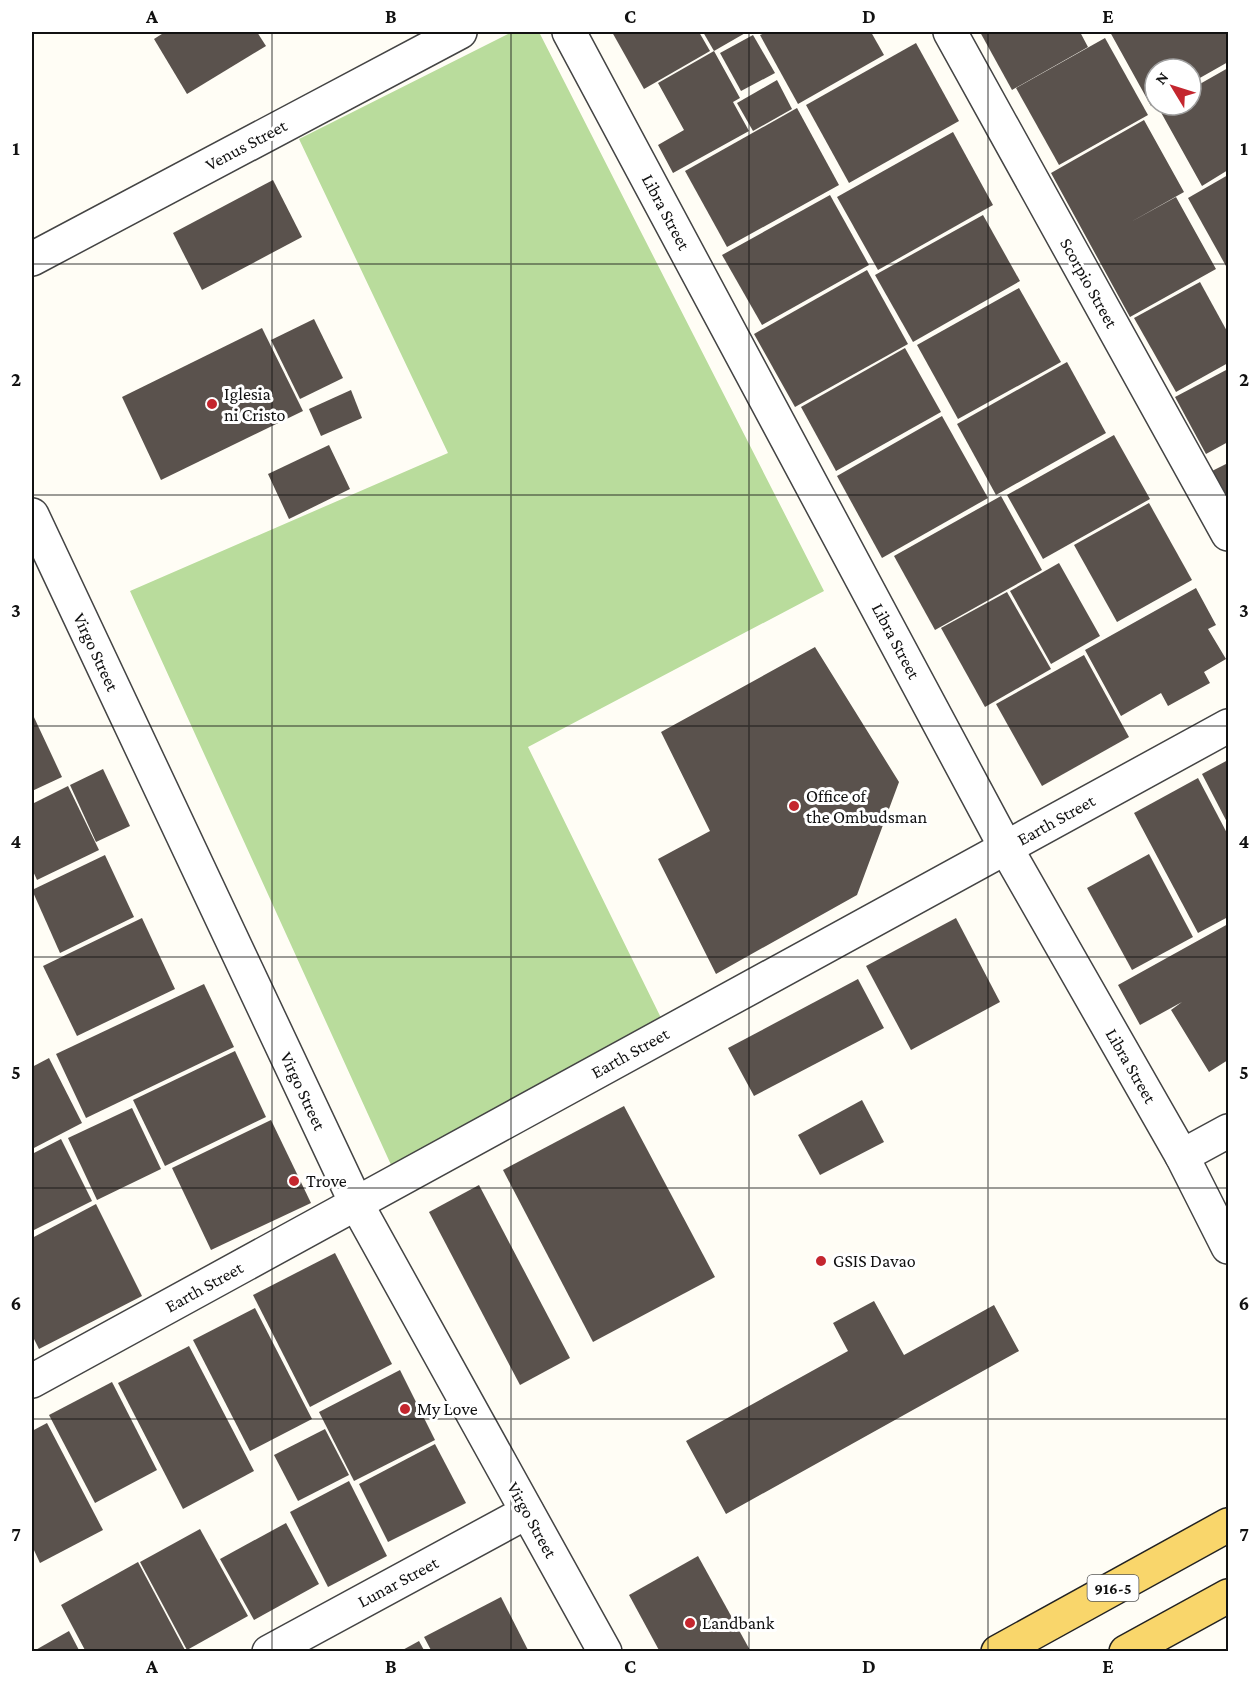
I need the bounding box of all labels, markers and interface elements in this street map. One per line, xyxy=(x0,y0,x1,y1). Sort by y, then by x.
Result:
text: A xyxy=(145,5,159,27)
text: B xyxy=(385,5,397,27)
text: C xyxy=(624,5,636,27)
text: D xyxy=(862,5,876,27)
text: E xyxy=(1102,5,1114,27)
north arrow xyxy=(1143,57,1203,117)
text: N xyxy=(1152,68,1172,88)
street label: Venus Street xyxy=(202,115,291,175)
text: 1 xyxy=(12,137,20,159)
text: 1 xyxy=(1240,137,1248,159)
street label: Libra Street xyxy=(638,171,695,254)
street label: Scorpio Street xyxy=(1056,235,1122,332)
text: 2 xyxy=(11,368,21,390)
text: 2 xyxy=(1239,368,1249,390)
place label: Iglesia ni Cristo xyxy=(224,384,285,425)
marker: Iglesia ni Cristo xyxy=(205,397,219,411)
text: 3 xyxy=(11,599,21,621)
text: 3 xyxy=(1239,599,1249,621)
street label: Libra Street xyxy=(868,600,925,683)
street label: Virgo Street xyxy=(69,610,123,695)
place label: Office of the Ombudsman xyxy=(806,786,928,827)
street label: Earth Street xyxy=(1014,790,1099,850)
marker: Office of the Ombudsman xyxy=(787,799,801,813)
text: 4 xyxy=(11,830,22,852)
text: 4 xyxy=(1239,830,1250,852)
street label: Earth Street xyxy=(588,1023,673,1083)
street label: Libra Street xyxy=(1102,1025,1161,1108)
street label: Virgo Street xyxy=(276,1049,330,1134)
text: 5 xyxy=(11,1061,21,1083)
text: 5 xyxy=(1239,1061,1249,1083)
place label: Trove xyxy=(306,1171,347,1191)
marker: Trove xyxy=(287,1174,301,1188)
place label: GSIS Davao xyxy=(833,1251,916,1271)
marker: GSIS Davao xyxy=(814,1254,828,1268)
street label: Earth Street xyxy=(162,1257,247,1317)
text: 6 xyxy=(11,1292,21,1314)
text: 6 xyxy=(1239,1292,1249,1314)
place label: My Love xyxy=(417,1399,478,1419)
marker: My Love xyxy=(398,1402,412,1416)
street label: Virgo Street xyxy=(503,1478,562,1562)
text: 7 xyxy=(11,1523,21,1545)
text: 7 xyxy=(1239,1523,1249,1545)
street label: Lunar Street xyxy=(354,1552,443,1612)
road number: 916-5 xyxy=(1088,1575,1138,1601)
place label: Landbank xyxy=(702,1613,775,1633)
marker: Landbank xyxy=(683,1616,697,1630)
text: A xyxy=(145,1655,159,1677)
text: B xyxy=(385,1655,397,1677)
text: C xyxy=(624,1655,636,1677)
text: D xyxy=(862,1655,876,1677)
text: E xyxy=(1102,1655,1114,1677)

